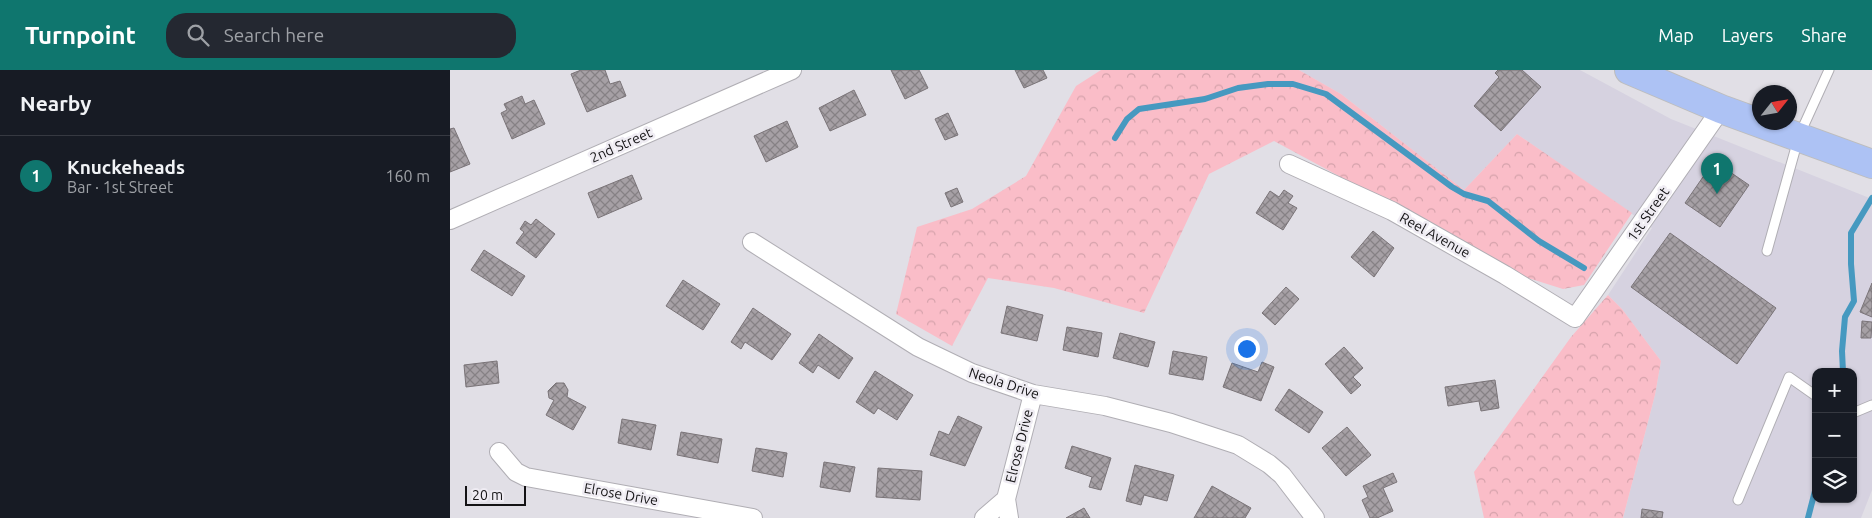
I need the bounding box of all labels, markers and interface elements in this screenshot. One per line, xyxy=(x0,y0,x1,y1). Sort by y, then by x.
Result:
search box xyxy=(166,13,516,58)
icon: search xyxy=(184,21,212,49)
text: Turnpoint xyxy=(25,22,136,49)
text: Search here xyxy=(224,24,324,46)
text: Map xyxy=(1658,25,1694,45)
text: Layers xyxy=(1722,25,1773,45)
text: Share xyxy=(1801,25,1847,45)
north arrow xyxy=(1752,85,1797,130)
text: Nearby xyxy=(20,91,91,115)
street label: 2nd Street xyxy=(587,124,655,166)
pin: 1 xyxy=(1701,153,1733,194)
text: Knuckeheads xyxy=(67,156,185,178)
text: 1 xyxy=(31,167,41,185)
text: 160 m xyxy=(385,167,430,185)
text: Bar · 1st Street xyxy=(67,178,173,196)
street label: 1st Street xyxy=(1624,184,1673,244)
street label: Reel Avenue xyxy=(1397,209,1473,261)
your location xyxy=(1234,336,1260,362)
street label: Neola Drive xyxy=(967,364,1041,402)
map controls xyxy=(1812,368,1857,503)
button: + xyxy=(1812,368,1857,413)
street label: Elrose Drive xyxy=(1002,408,1036,484)
button: − xyxy=(1812,413,1857,458)
button: layers xyxy=(1812,458,1857,503)
street label: Elrose Drive xyxy=(583,480,659,508)
scale bar xyxy=(465,483,526,506)
text: 20 m xyxy=(472,487,503,503)

